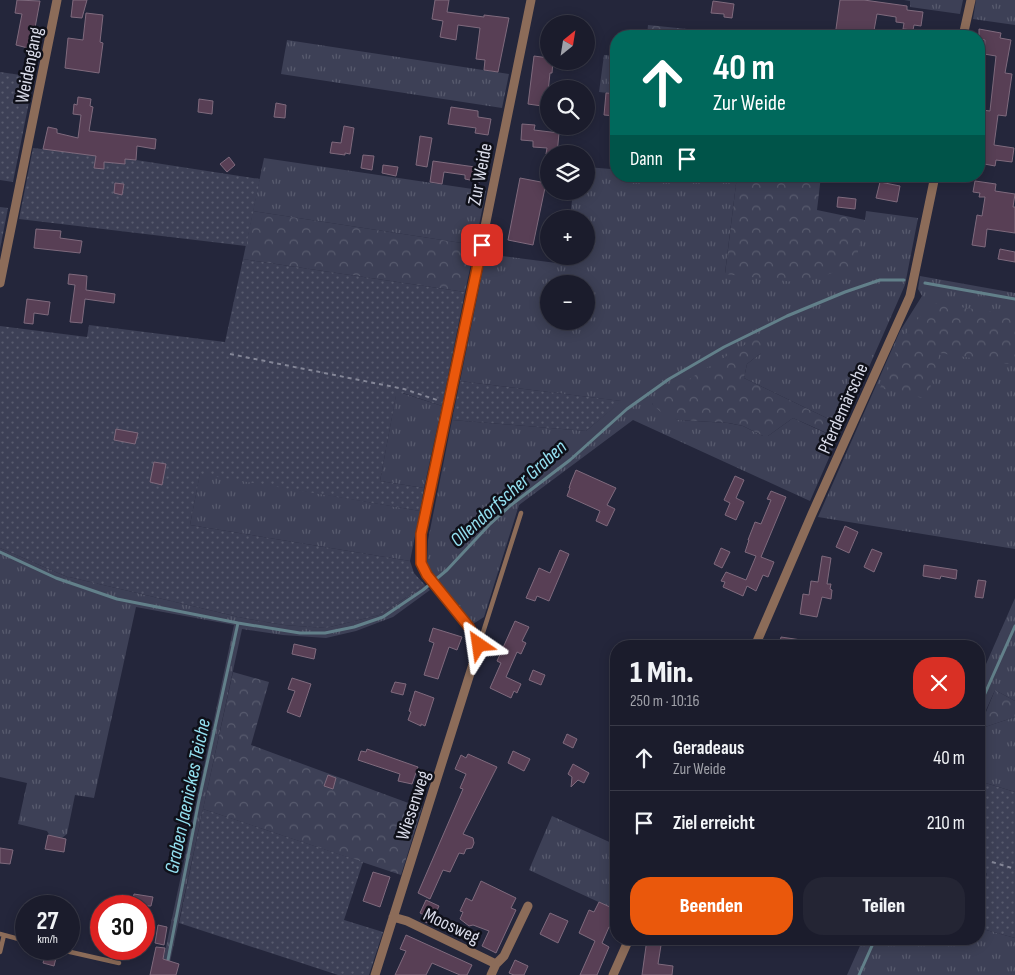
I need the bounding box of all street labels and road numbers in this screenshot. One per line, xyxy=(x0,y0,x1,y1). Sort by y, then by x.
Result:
street label: Weidengang xyxy=(11,25,48,105)
street label: Zur Weide xyxy=(463,141,498,207)
street label: Pferdemärsche xyxy=(813,360,873,457)
street label: Wiesenweg xyxy=(391,767,436,843)
street label: Moosweg xyxy=(419,903,484,950)

